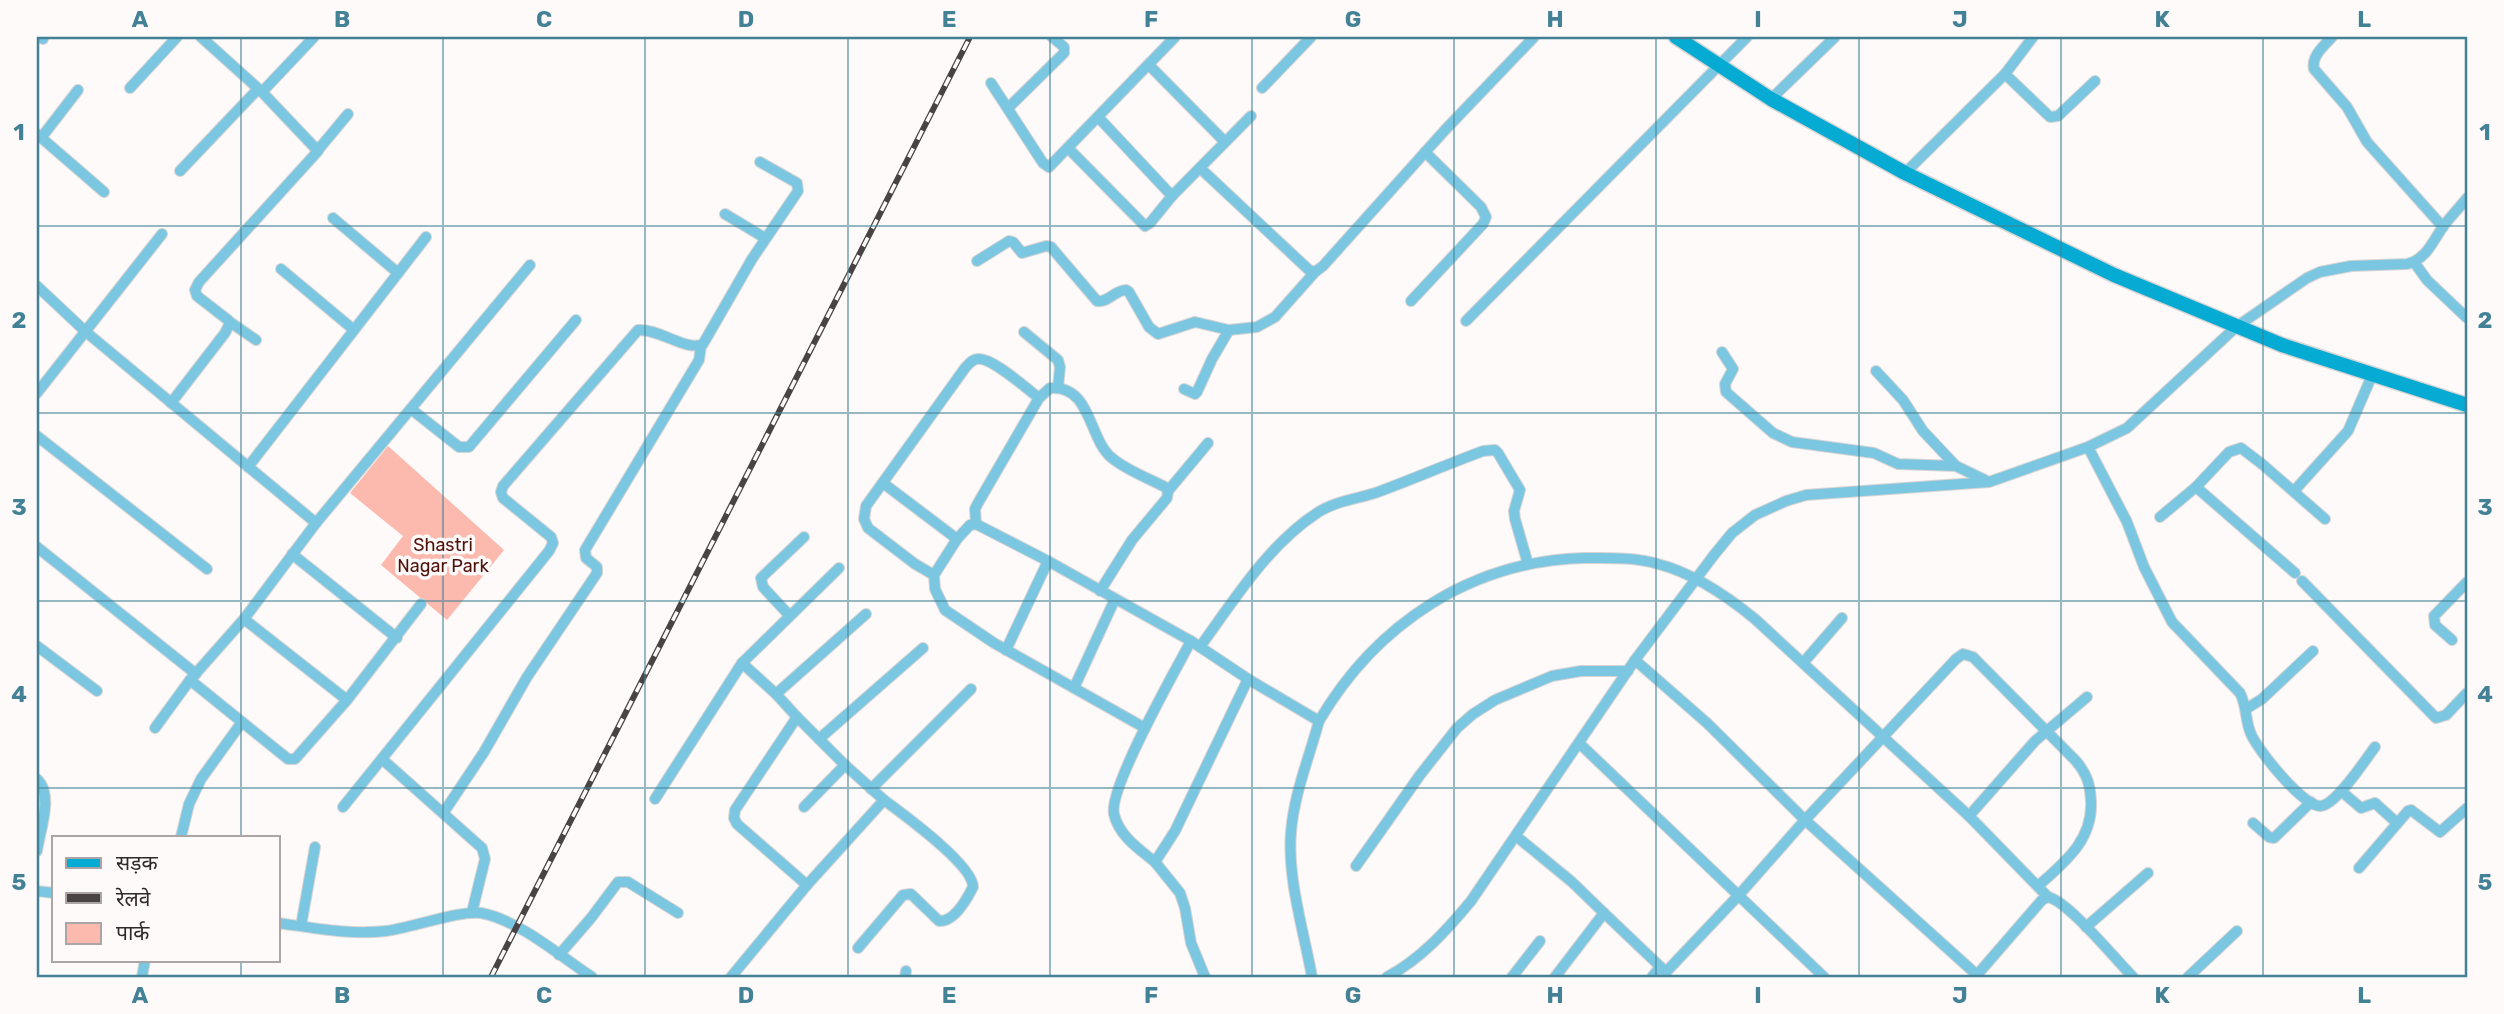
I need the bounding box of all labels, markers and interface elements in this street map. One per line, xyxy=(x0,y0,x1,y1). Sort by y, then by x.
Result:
text: A xyxy=(132,5,149,33)
text: B xyxy=(334,5,350,33)
text: C xyxy=(536,5,552,33)
text: D xyxy=(738,5,754,33)
text: E xyxy=(942,5,956,33)
text: F xyxy=(1144,5,1158,33)
text: G xyxy=(1345,5,1361,33)
text: H xyxy=(1546,5,1564,33)
text: I xyxy=(1754,5,1762,33)
text: J xyxy=(1952,5,1968,33)
text: K xyxy=(2154,5,2170,33)
text: L xyxy=(2357,5,2371,33)
text: 1 xyxy=(13,118,25,146)
text: 1 xyxy=(2479,118,2491,146)
text: 2 xyxy=(12,306,26,334)
text: 2 xyxy=(2478,306,2492,334)
text: 3 xyxy=(11,493,27,521)
text: 3 xyxy=(2477,493,2493,521)
park label: Shastri Nagar Park xyxy=(397,534,489,577)
text: 4 xyxy=(11,680,27,708)
text: 4 xyxy=(2477,680,2493,708)
legend xyxy=(52,836,280,962)
text: सड़क xyxy=(116,850,158,875)
text: 5 xyxy=(12,868,27,896)
text: 5 xyxy=(2478,868,2493,896)
text: रेलवे xyxy=(115,886,151,911)
text: पार्क xyxy=(116,920,150,945)
text: A xyxy=(132,981,149,1009)
text: B xyxy=(334,981,350,1009)
text: C xyxy=(536,981,552,1009)
text: D xyxy=(738,981,754,1009)
text: E xyxy=(942,981,956,1009)
text: F xyxy=(1144,981,1158,1009)
text: G xyxy=(1345,981,1361,1009)
text: H xyxy=(1546,981,1564,1009)
text: I xyxy=(1754,981,1762,1009)
text: J xyxy=(1952,981,1968,1009)
text: K xyxy=(2154,981,2170,1009)
text: L xyxy=(2357,981,2371,1009)

